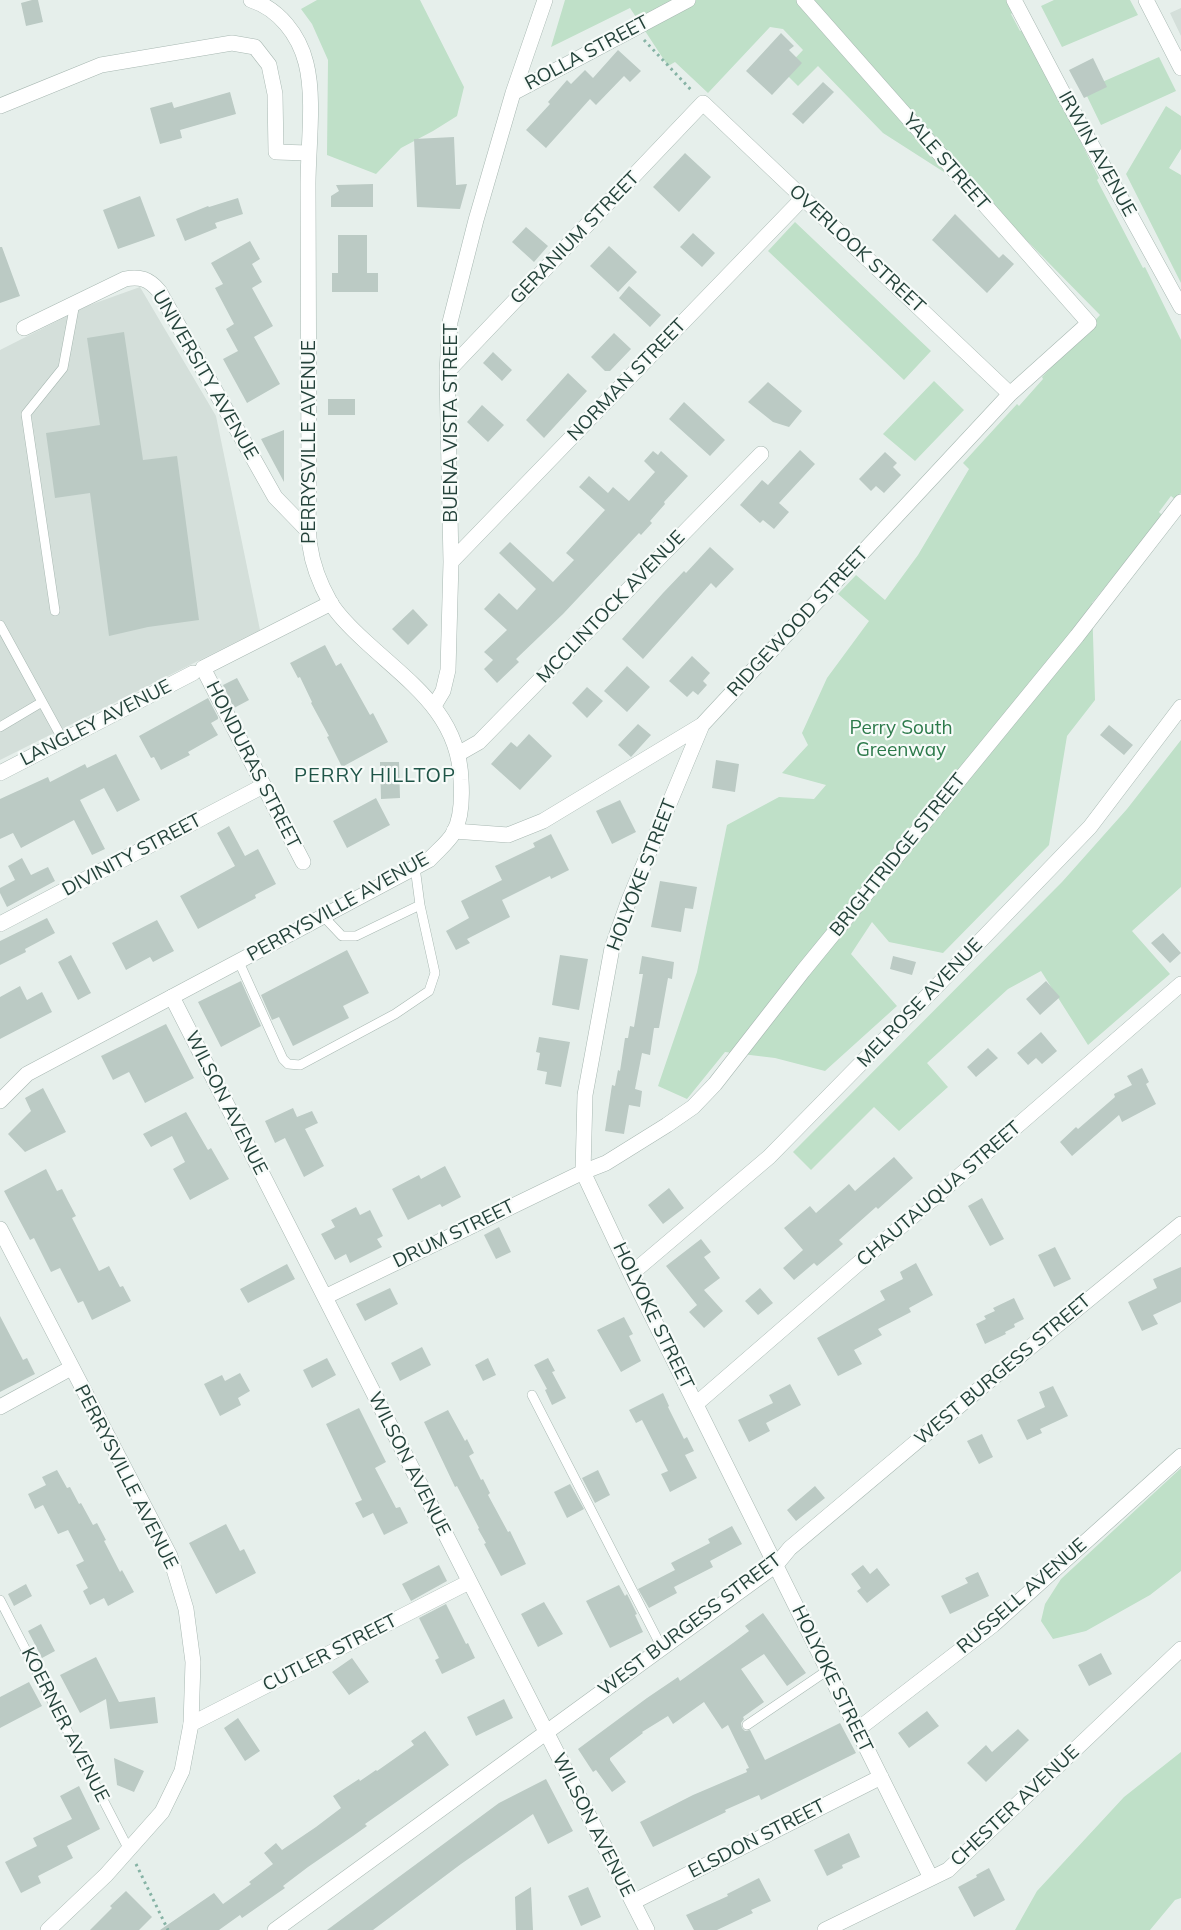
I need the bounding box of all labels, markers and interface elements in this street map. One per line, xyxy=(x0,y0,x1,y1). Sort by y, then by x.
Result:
street label: ROLLA STREET xyxy=(521,11,653,95)
street label: IRWIN AVENUE xyxy=(1053,87,1141,221)
street label: YALE STREET xyxy=(898,109,994,215)
street label: GERANIUM STREET xyxy=(506,167,644,309)
street label: OVERLOOK STREET xyxy=(784,180,930,318)
street label: UNIVERSITY AVENUE xyxy=(147,286,263,464)
street label: NORMAN STREET xyxy=(563,314,691,446)
street label: BUENA VISTA STREET xyxy=(440,323,462,523)
street label: PERRYSVILLE AVENUE xyxy=(298,340,320,544)
street label: MCCLINTOCK AVENUE xyxy=(532,526,690,688)
street label: RIDGEWOOD STREET xyxy=(723,542,873,702)
street label: LANGLEY AVENUE xyxy=(17,675,175,771)
street label: HONDURAS STREET xyxy=(201,677,305,853)
park label: Perry South Greenway xyxy=(849,717,953,761)
district label: PERRY HILLTOP xyxy=(292,764,458,788)
street label: BRIGHTRIDGE STREET xyxy=(825,769,971,941)
street label: HOLYOKE STREET xyxy=(603,796,681,954)
street label: DIVINITY STREET xyxy=(59,809,205,901)
street label: PERRYSVILLE AVENUE xyxy=(243,848,433,966)
street label: MELROSE AVENUE xyxy=(853,934,987,1072)
street label: WILSON AVENUE xyxy=(180,1027,272,1179)
street label: CHAUTAUQUA STREET xyxy=(852,1116,1026,1272)
street label: DRUM STREET xyxy=(390,1195,518,1273)
street label: HOLYOKE STREET xyxy=(608,1239,698,1393)
street label: WEST BURGESS STREET xyxy=(910,1290,1096,1450)
street label: PERRYSVILLE AVENUE xyxy=(70,1381,182,1573)
street label: WILSON AVENUE xyxy=(363,1388,455,1540)
street label: RUSSELL AVENUE xyxy=(953,1534,1091,1658)
street label: WEST BURGESS STREET xyxy=(594,1549,786,1701)
street label: HOLYOKE STREET xyxy=(787,1602,877,1756)
street label: CUTLER STREET xyxy=(259,1609,401,1697)
street label: KOERNER AVENUE xyxy=(16,1644,114,1806)
street label: CHESTER AVENUE xyxy=(946,1741,1084,1871)
street label: WILSON AVENUE xyxy=(547,1749,639,1901)
street label: ELSDON STREET xyxy=(685,1795,829,1883)

